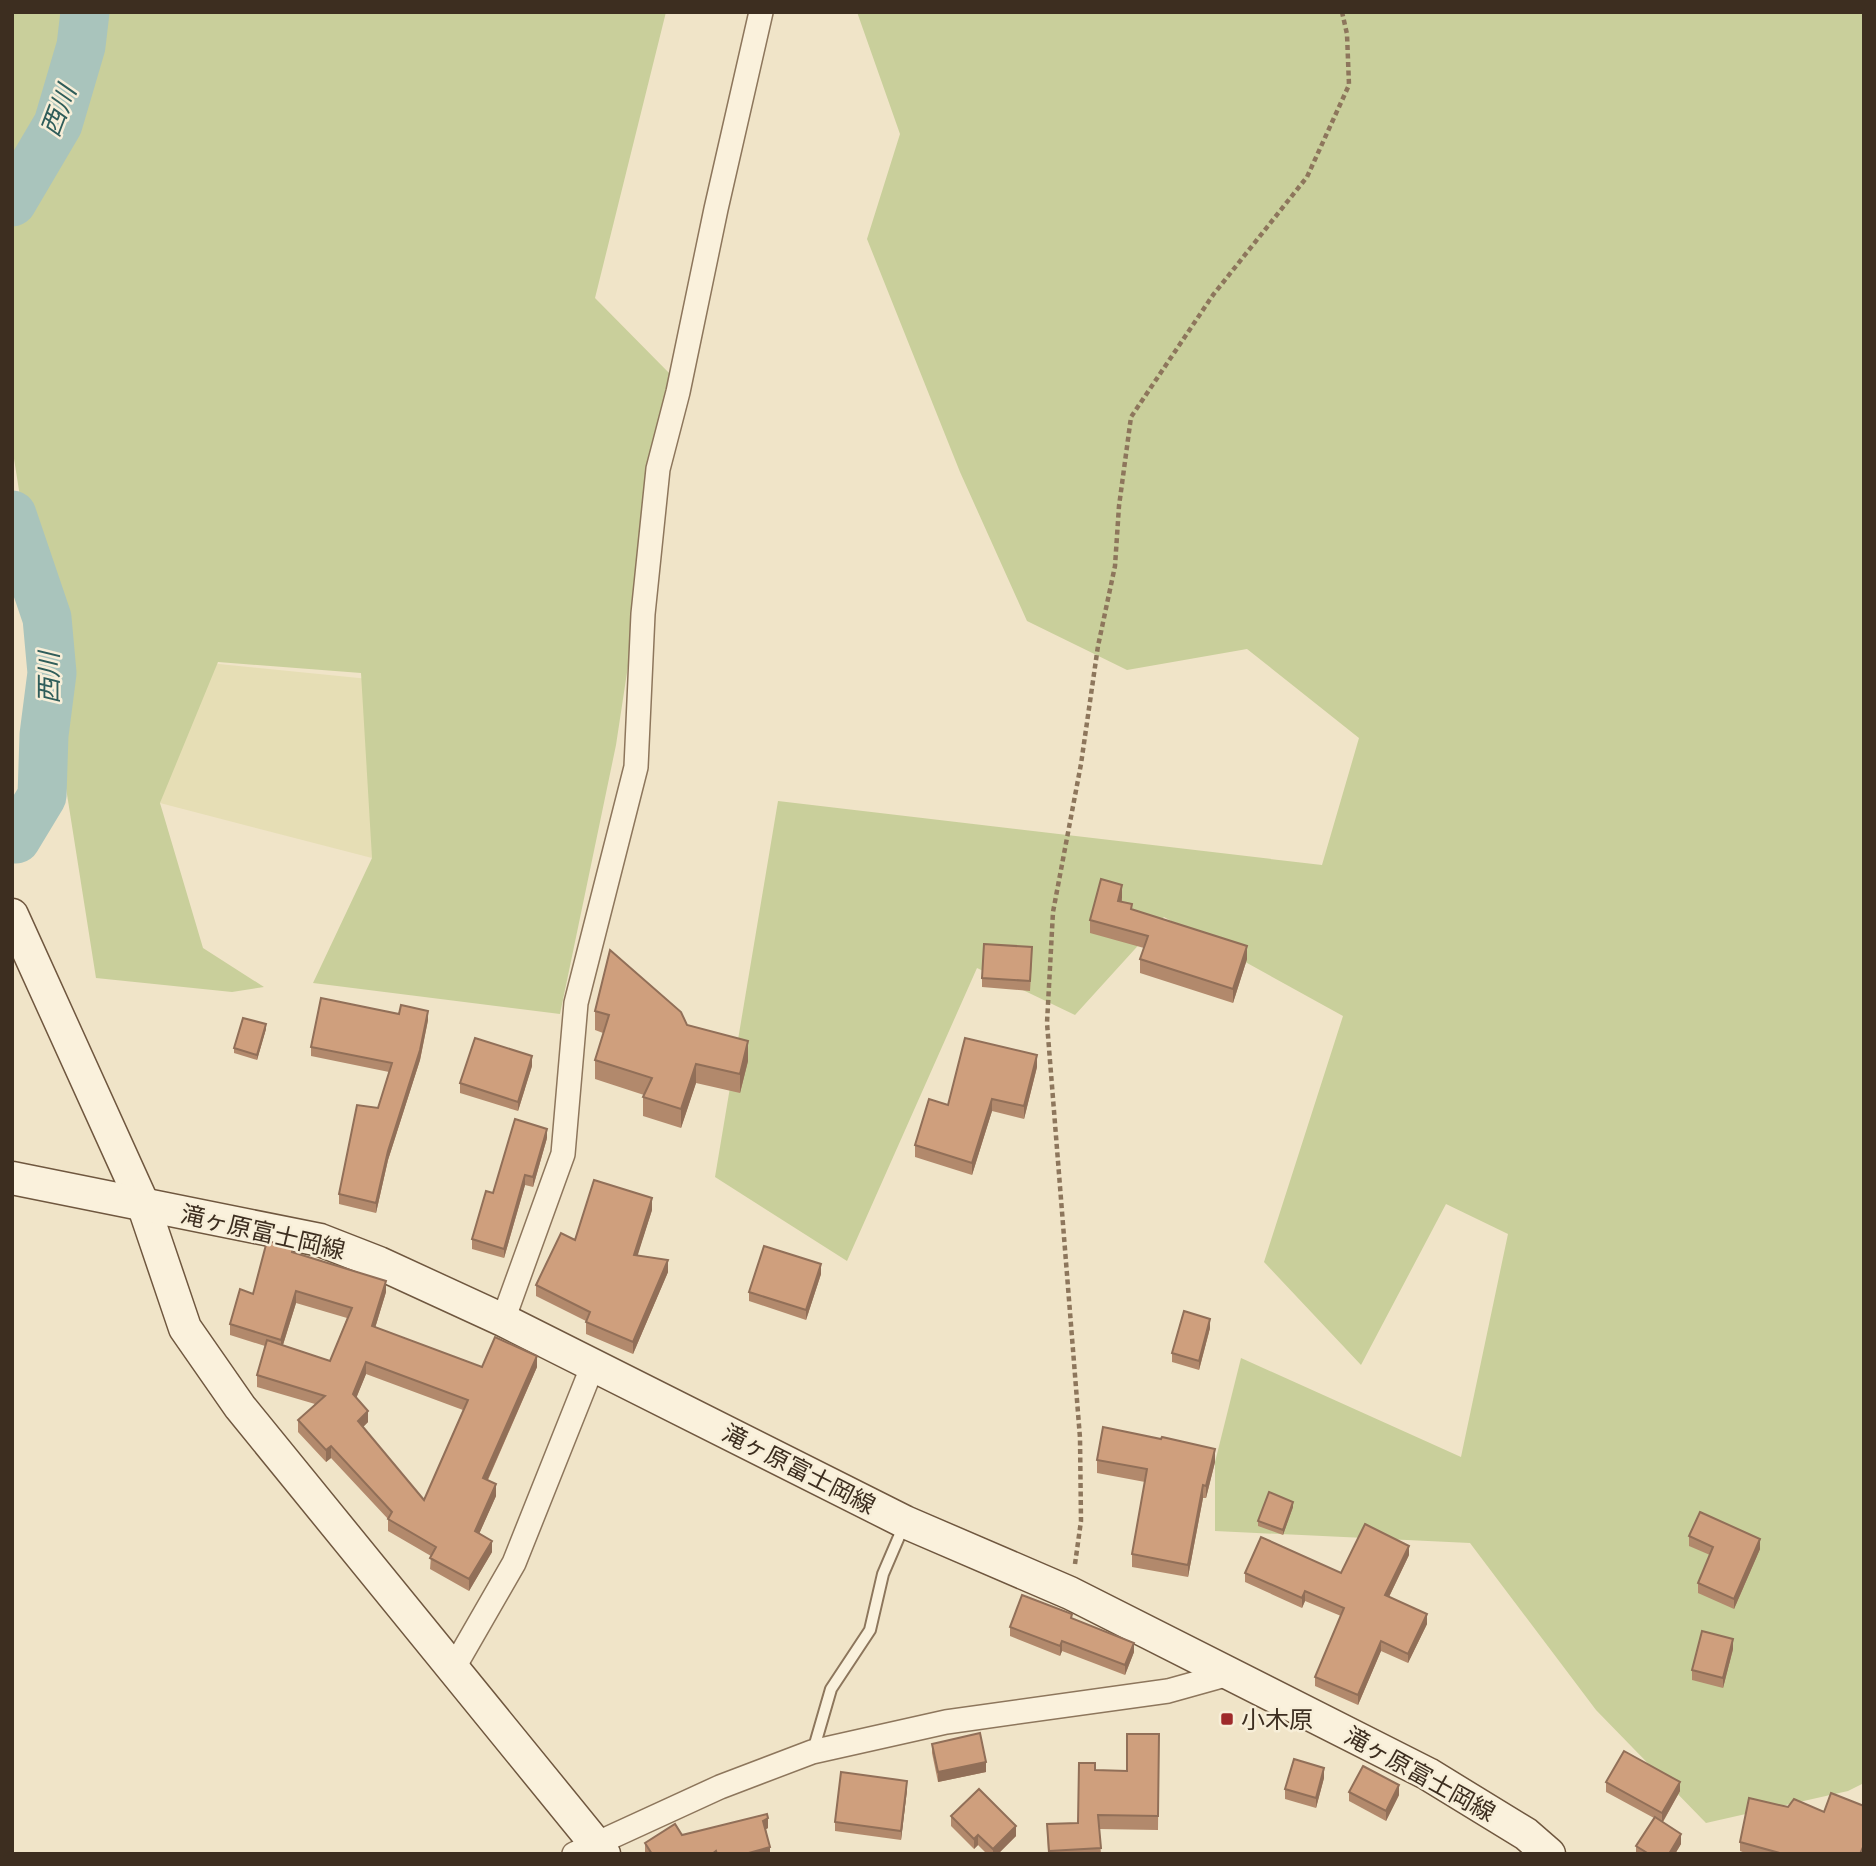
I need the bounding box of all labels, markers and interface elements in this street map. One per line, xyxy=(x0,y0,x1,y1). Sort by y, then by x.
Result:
water label: 西川 xyxy=(36,79,83,140)
water label: 西川 xyxy=(35,649,64,704)
street label: 滝ヶ原富士岡線 xyxy=(178,1200,348,1264)
street label: 滝ヶ原富士岡線 xyxy=(718,1419,880,1519)
place label: 小木原 xyxy=(1241,1706,1313,1733)
marker: 小木原 xyxy=(1219,1711,1235,1727)
street label: 滝ヶ原富士岡線 xyxy=(1340,1721,1500,1827)

